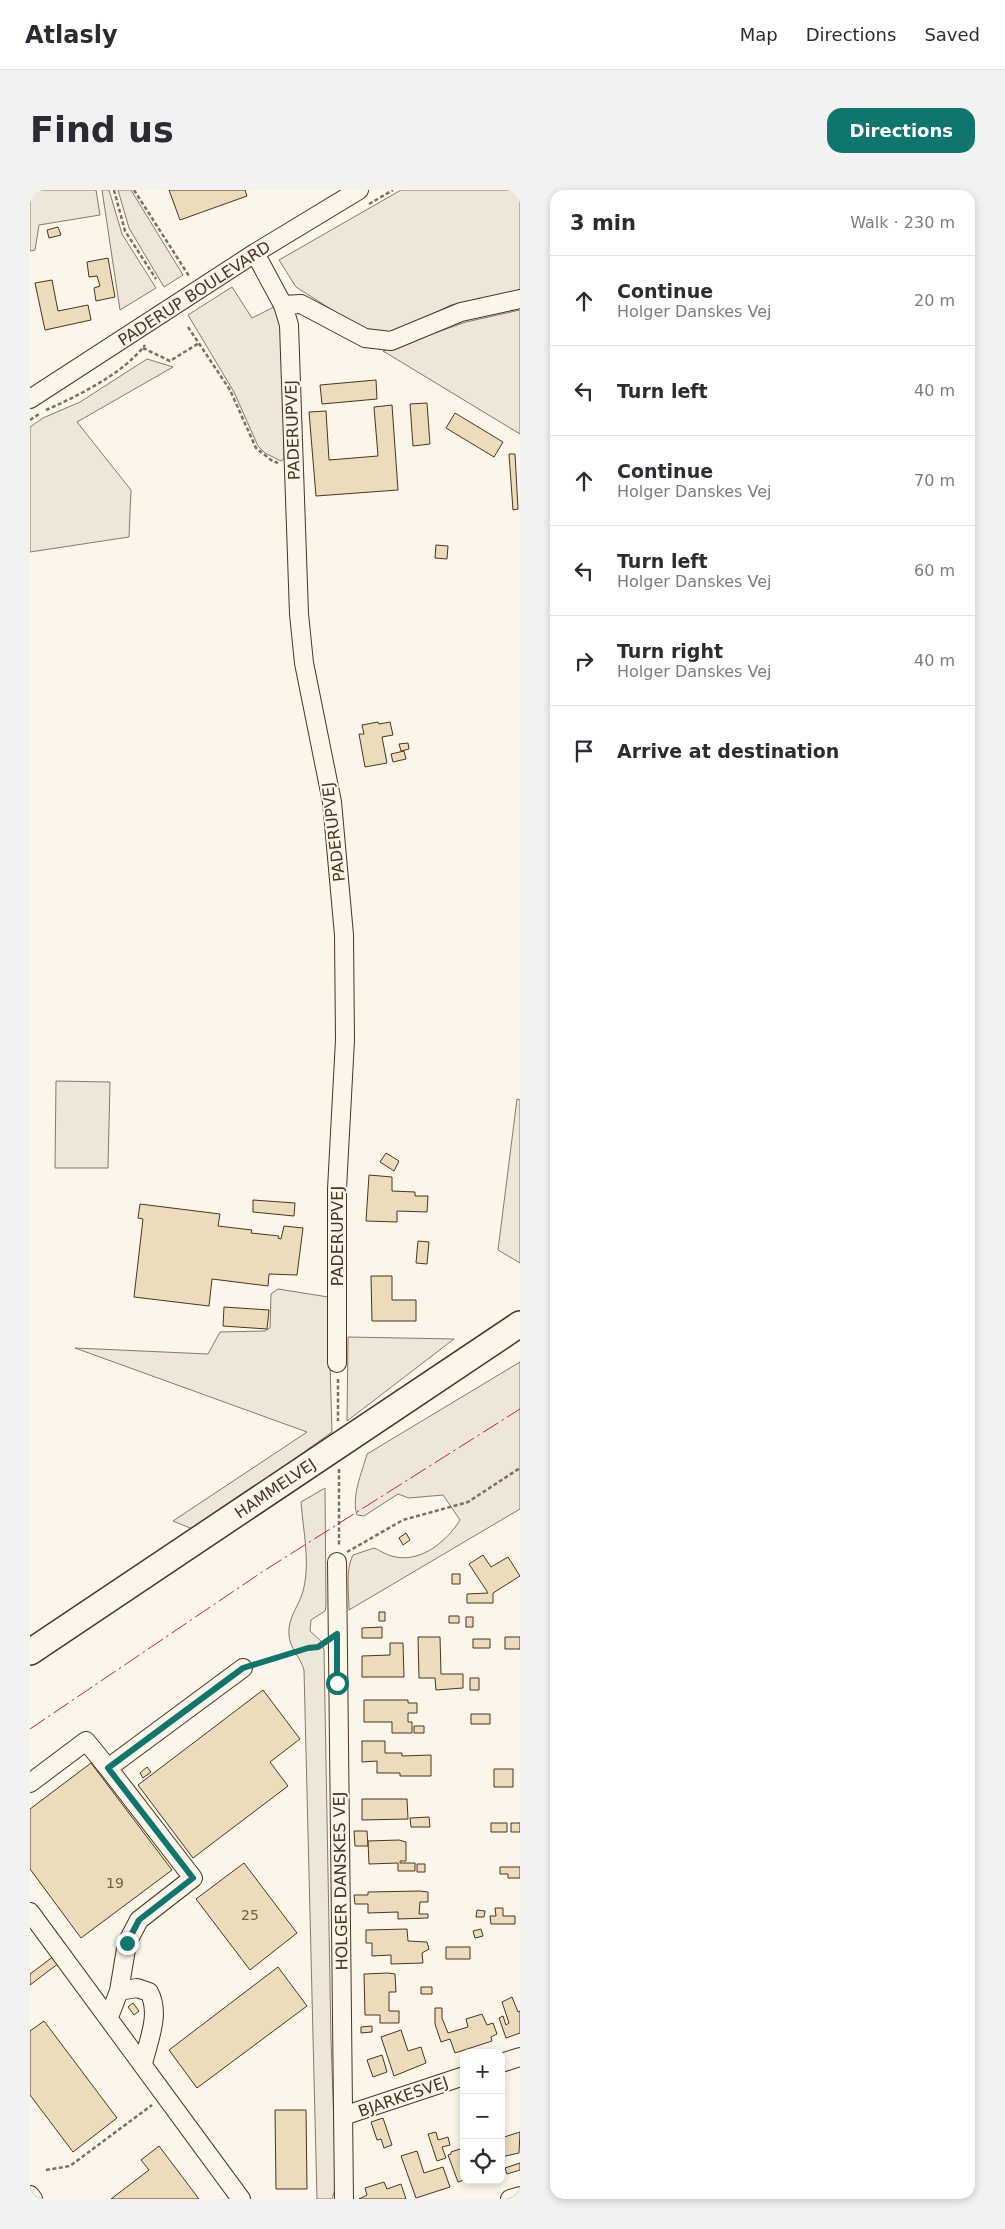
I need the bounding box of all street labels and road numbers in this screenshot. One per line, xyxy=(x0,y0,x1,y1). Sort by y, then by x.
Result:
street label: PADERUP BOULEVARD xyxy=(115,237,274,350)
street label: PADERUPVEJ xyxy=(281,380,304,480)
street label: PADERUPVEJ xyxy=(318,781,349,883)
street label: PADERUPVEJ xyxy=(328,1186,347,1286)
street label: HAMMELVEJ xyxy=(231,1454,319,1522)
street label: HOLGER DANSKES VEJ xyxy=(329,1791,352,1971)
street label: BJARKESVEJ xyxy=(356,2072,451,2121)

